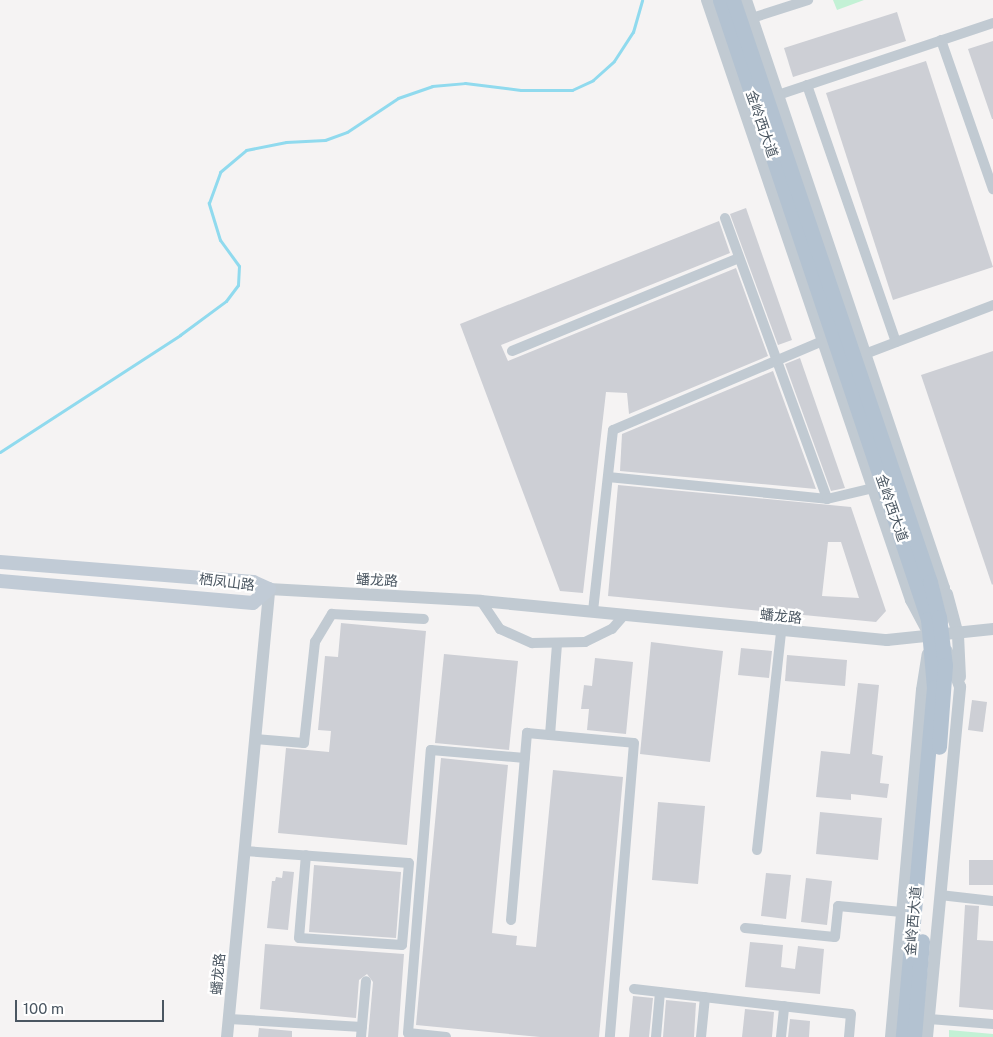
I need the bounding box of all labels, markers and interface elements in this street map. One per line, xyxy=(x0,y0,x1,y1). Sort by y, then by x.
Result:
street label: 金岭西大道 xyxy=(743,88,781,160)
street label: 金岭西大道 xyxy=(873,472,911,544)
street label: 栖凤山路 xyxy=(198,570,256,594)
street label: 蟠龙路 xyxy=(356,571,398,589)
street label: 蟠龙路 xyxy=(759,605,803,627)
street label: 金岭西大道 xyxy=(902,885,924,957)
street label: 蟠龙路 xyxy=(208,952,228,996)
scale bar xyxy=(18,990,166,1022)
text: 100 m xyxy=(23,1000,64,1017)

